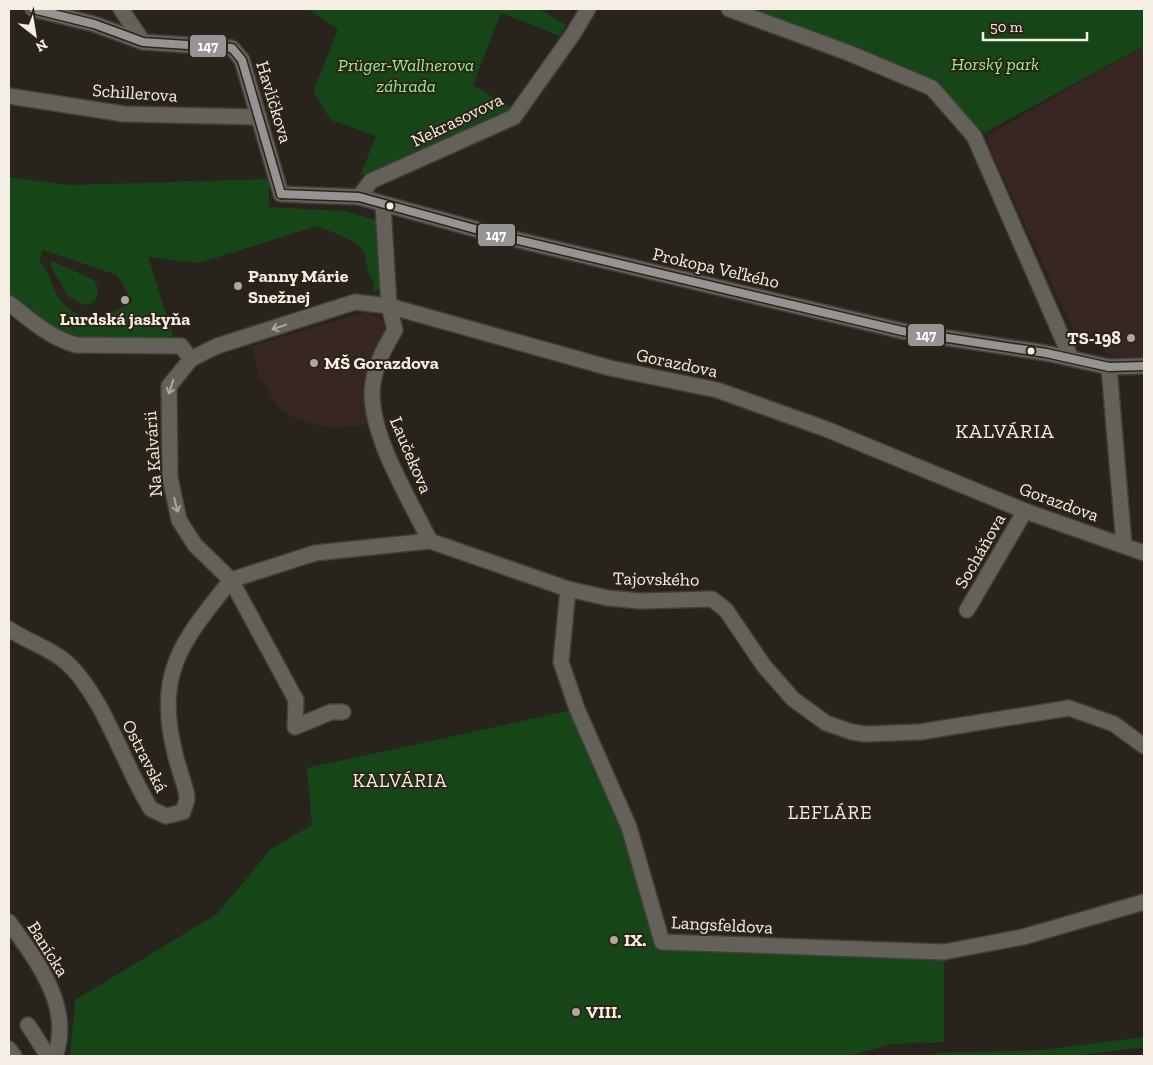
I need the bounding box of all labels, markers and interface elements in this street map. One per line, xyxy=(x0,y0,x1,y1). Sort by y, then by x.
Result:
north arrow xyxy=(10,10,60,60)
scale bar xyxy=(983,10,1087,42)
text: 50 m xyxy=(990,18,1023,36)
line badge: 147 xyxy=(189,34,227,58)
text: N xyxy=(32,36,50,56)
text: 147 xyxy=(198,38,218,55)
park label: Horský park xyxy=(951,53,1039,75)
park label: Prüger-Wallnerova záhrada xyxy=(338,54,474,97)
street label: Havlíčkova xyxy=(251,58,297,146)
street label: Schillerova xyxy=(92,79,179,107)
street label: Nekrasovova xyxy=(407,88,507,152)
unlabelled marker xyxy=(385,201,395,211)
line badge: 147 xyxy=(477,223,516,247)
text: 147 xyxy=(486,227,506,244)
street label: Prokopa Veľkého xyxy=(651,243,781,293)
place label: Panny Márie Snežnej xyxy=(248,265,349,308)
marker: Panny Márie Snežnej xyxy=(232,280,244,292)
marker: Lurdská jaskyňa xyxy=(119,294,131,306)
place label: Lurdská jaskyňa xyxy=(60,308,190,330)
one-way arrow xyxy=(271,322,287,332)
line badge: 147 xyxy=(907,323,945,347)
text: 147 xyxy=(916,327,936,344)
place label: TS-198 xyxy=(1067,327,1121,349)
marker: TS-198 xyxy=(1125,332,1137,344)
street label: Gorazdova xyxy=(634,344,720,382)
unlabelled marker xyxy=(1026,346,1036,356)
place label: MŠ Gorazdova xyxy=(324,352,439,374)
marker: MŠ Gorazdova xyxy=(308,357,320,369)
one-way arrow xyxy=(165,379,175,395)
street label: Na Kalvárii xyxy=(139,410,167,498)
street label: Laučekova xyxy=(385,413,437,497)
district label: KALVÁRIA xyxy=(955,419,1055,443)
street label: Gorazdova xyxy=(1016,477,1102,527)
one-way arrow xyxy=(171,497,181,513)
street label: Socháňova xyxy=(950,509,1010,592)
street label: Tajovského xyxy=(613,567,699,591)
street label: Ostravská xyxy=(117,716,173,796)
district label: KALVÁRIA xyxy=(352,769,448,792)
district label: LEFLÁRE xyxy=(788,801,872,824)
street label: Langsfeldova xyxy=(670,911,774,939)
street label: Banícka xyxy=(22,917,74,981)
place label: IX. xyxy=(624,929,646,951)
marker: IX. xyxy=(608,934,620,946)
place label: VIII. xyxy=(586,1001,621,1023)
marker: VIII. xyxy=(570,1006,582,1018)

